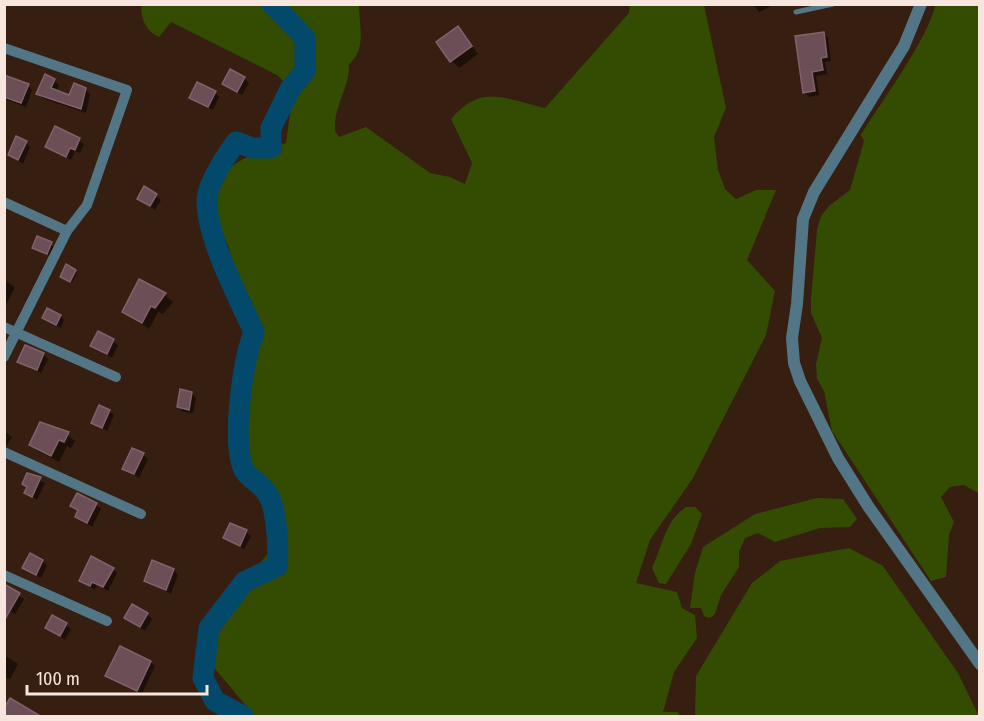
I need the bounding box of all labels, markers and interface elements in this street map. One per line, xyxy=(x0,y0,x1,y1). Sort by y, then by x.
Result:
scale bar xyxy=(27,658,207,696)
text: 100 m xyxy=(36,668,80,690)

